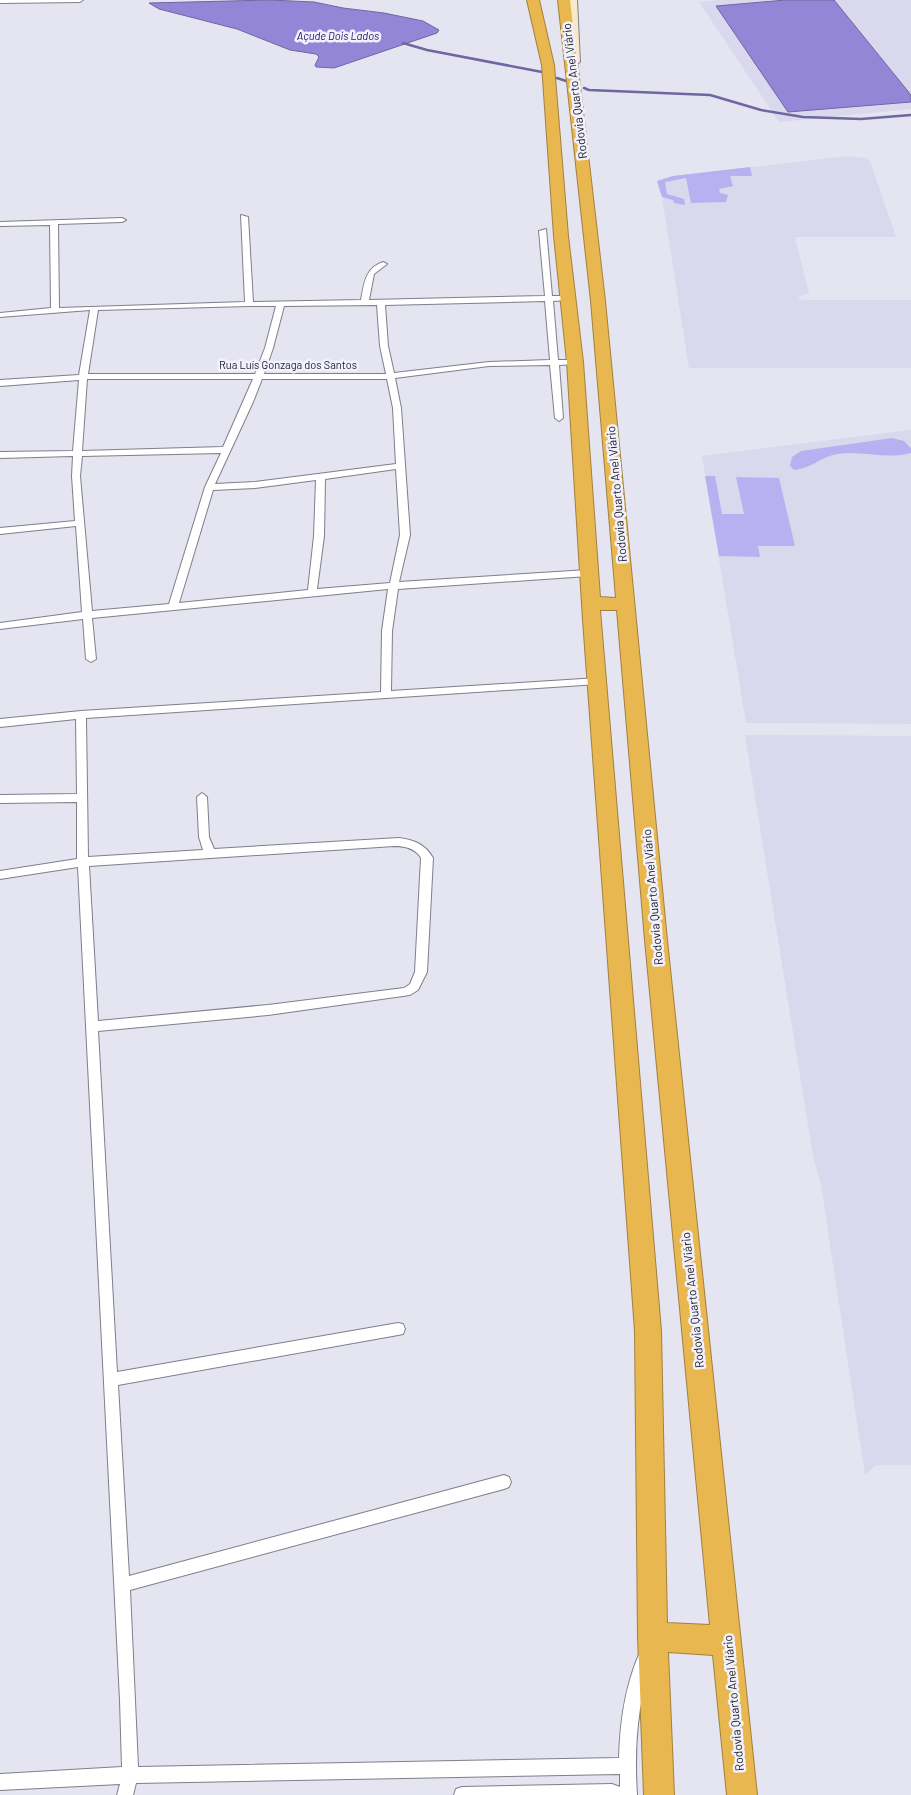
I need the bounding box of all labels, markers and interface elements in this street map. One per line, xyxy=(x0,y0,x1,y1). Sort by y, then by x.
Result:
street label: Rodovia Quarto Anel Viário xyxy=(559,22,589,160)
water label: Açude Dois Lados xyxy=(297,29,379,42)
street label: Rua Luís Gonzaga dos Santos xyxy=(219,358,357,371)
street label: Rodovia Quarto Anel Viário xyxy=(603,425,629,563)
street label: Rodovia Quarto Anel Viário xyxy=(639,828,665,966)
street label: Rodovia Quarto Anel Viário xyxy=(678,1231,706,1369)
street label: Rodovia Quarto Anel Viário xyxy=(720,1634,746,1772)

